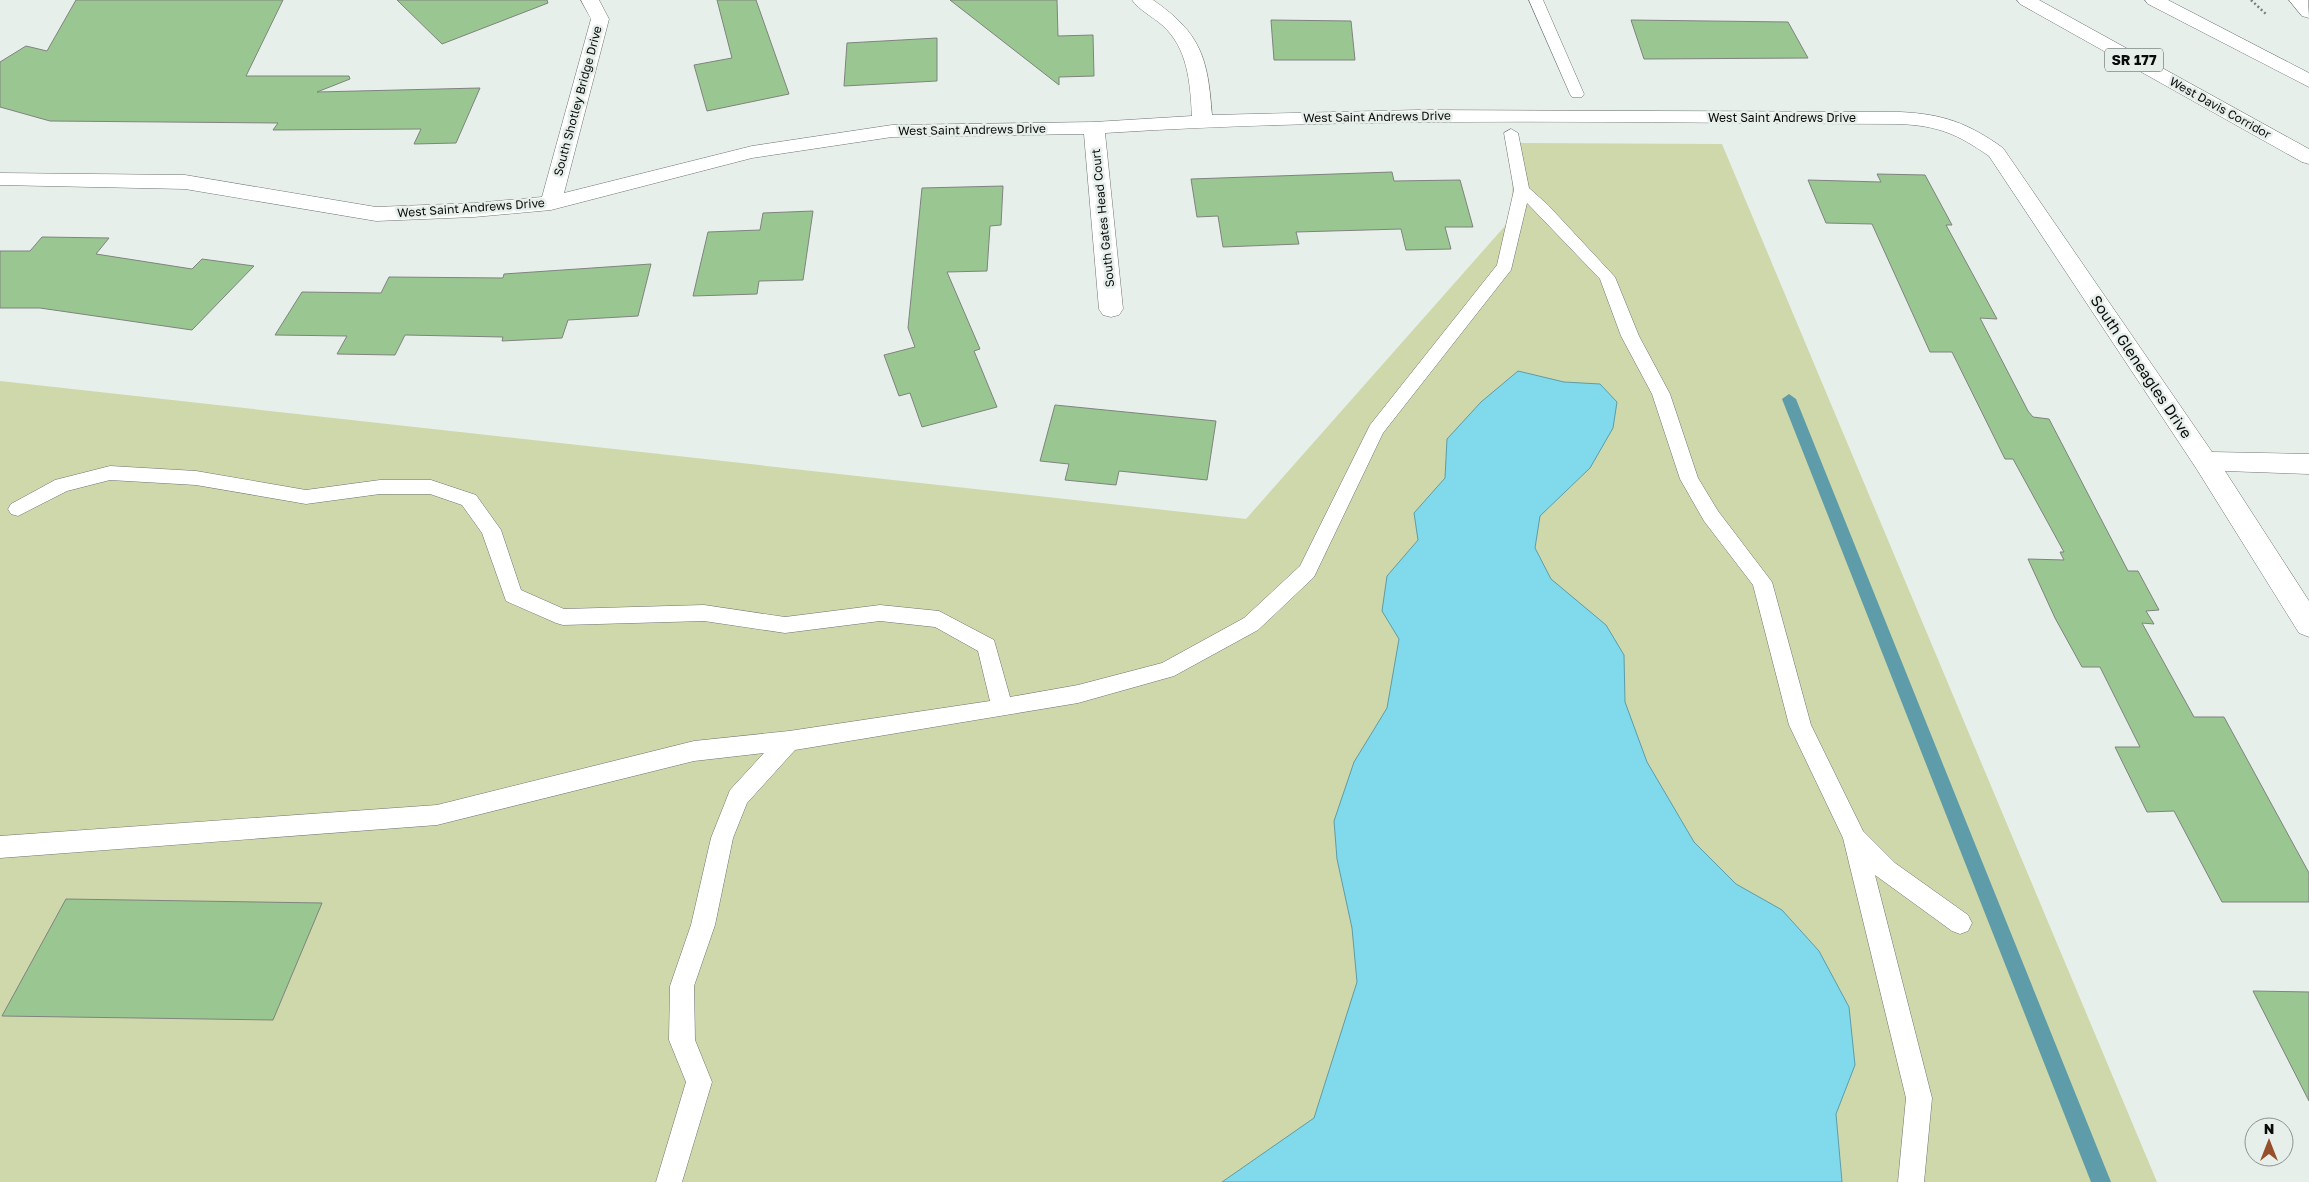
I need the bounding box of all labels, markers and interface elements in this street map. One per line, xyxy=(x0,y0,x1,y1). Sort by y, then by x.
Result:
street label: South Shotley Bridge Drive xyxy=(550,24,605,178)
road number: SR 177 xyxy=(2105,48,2163,72)
street label: West Davis Corridor xyxy=(2167,73,2274,142)
street label: West Saint Andrews Drive xyxy=(1303,108,1451,125)
street label: West Saint Andrews Drive xyxy=(1708,110,1856,125)
street label: West Saint Andrews Drive xyxy=(898,121,1046,138)
street label: South Gates Head Court xyxy=(1088,148,1117,288)
street label: West Saint Andrews Drive xyxy=(397,195,545,220)
street label: South Gleneagles Drive xyxy=(2087,292,2197,442)
north arrow xyxy=(2244,1117,2294,1167)
text: N xyxy=(2264,1120,2274,1137)

